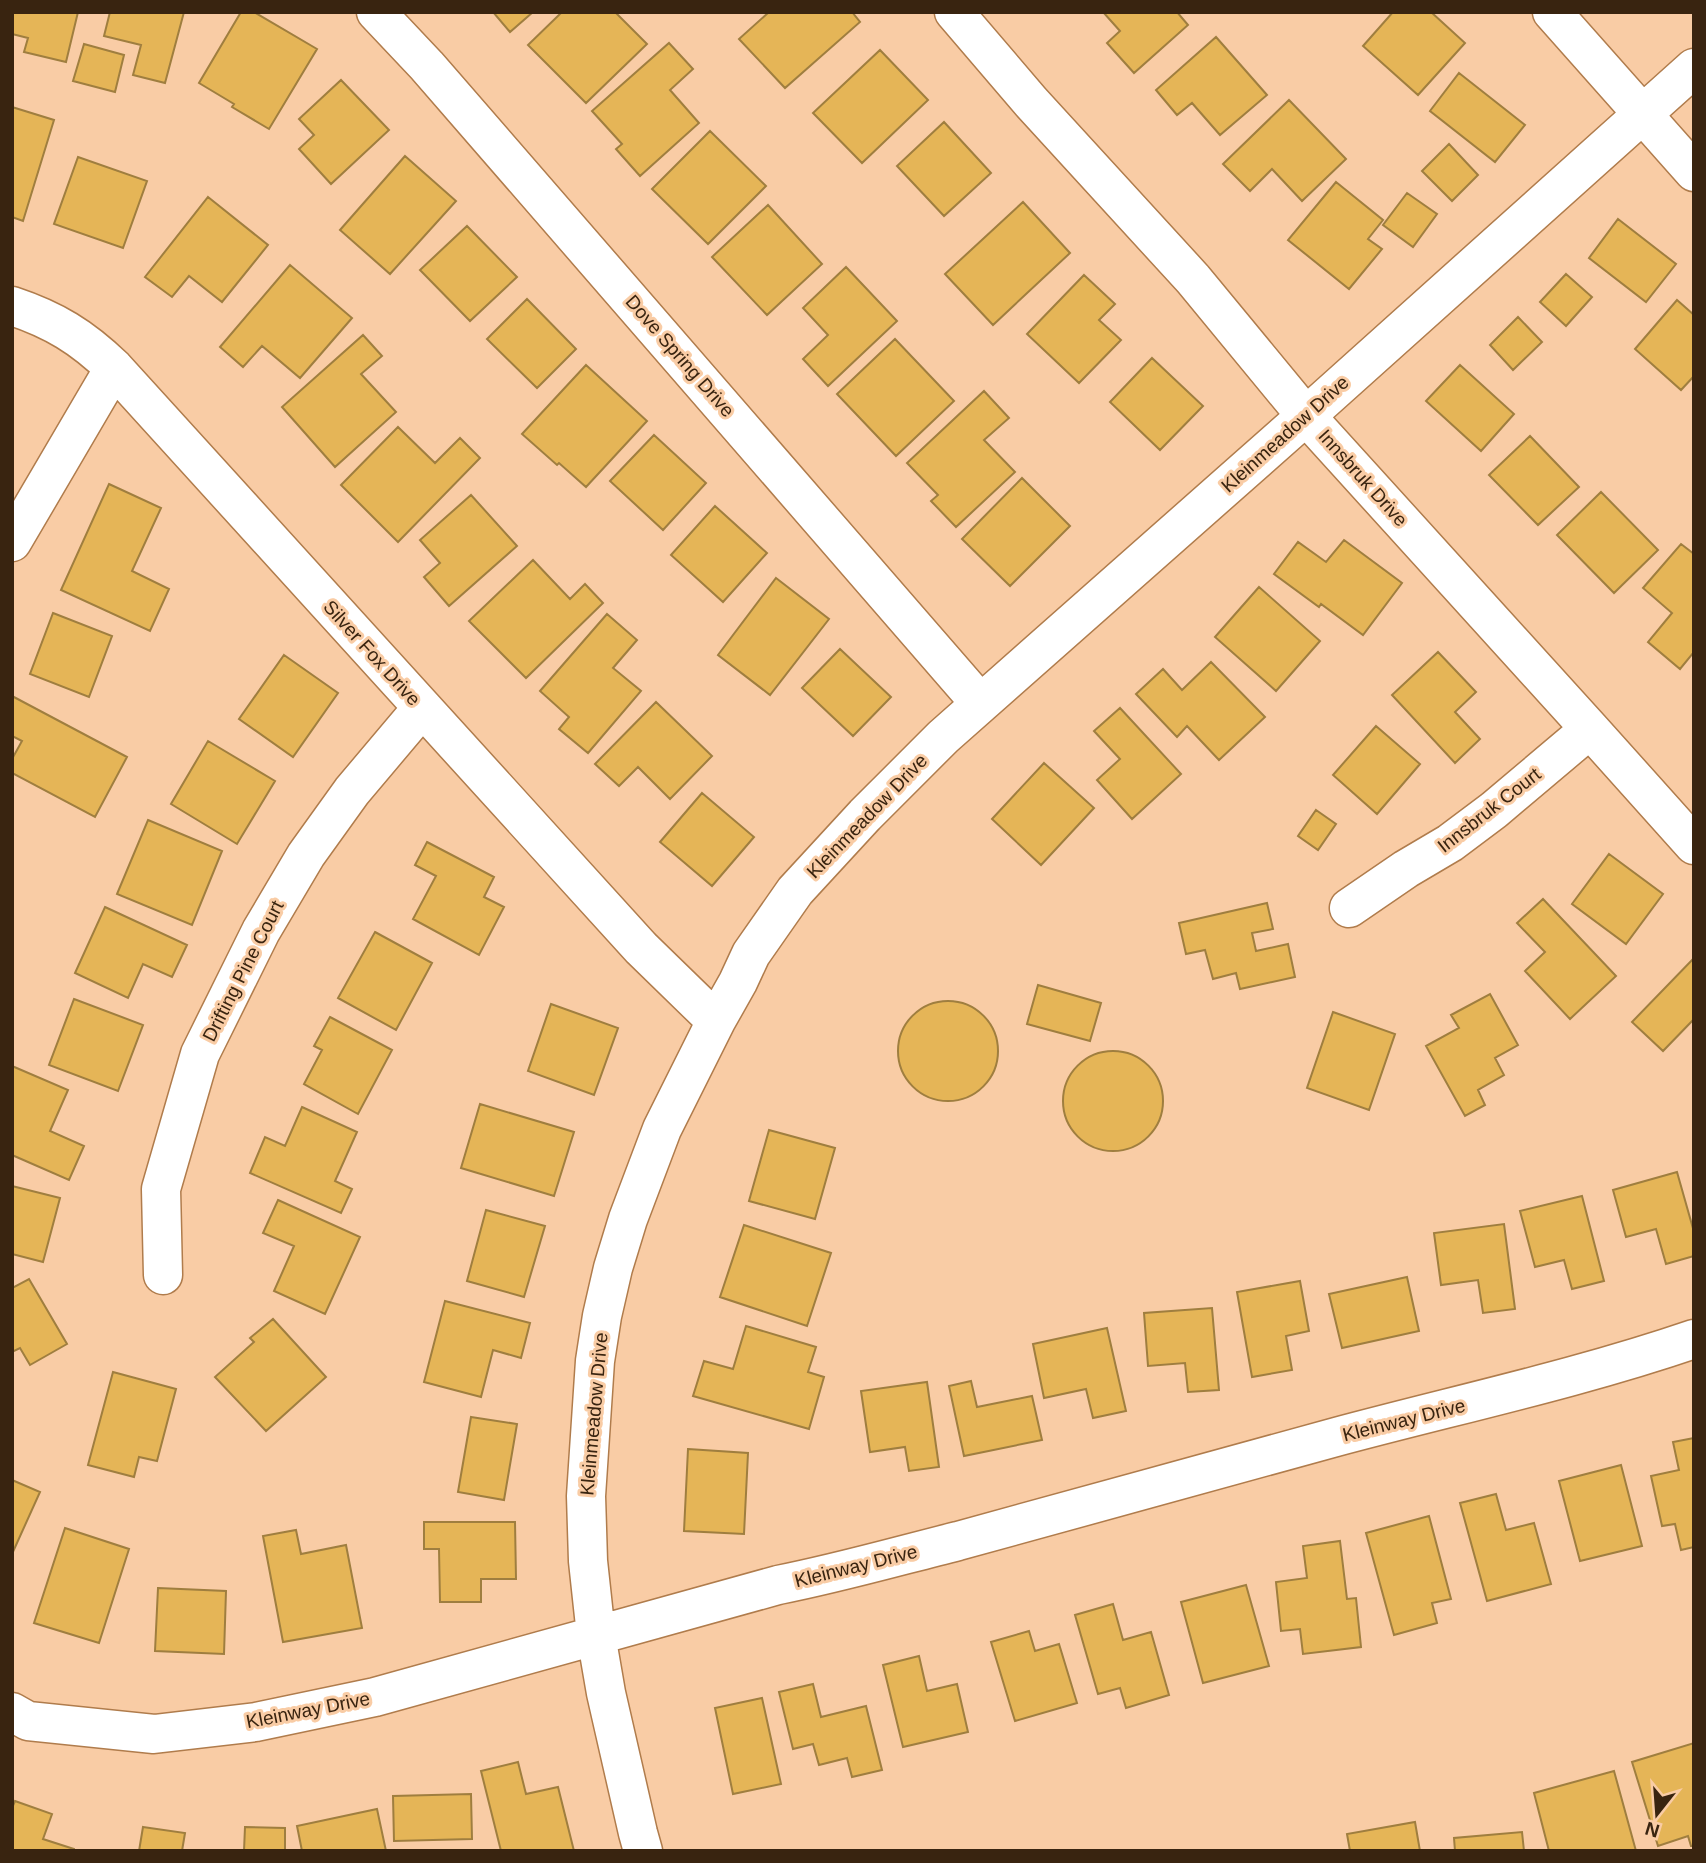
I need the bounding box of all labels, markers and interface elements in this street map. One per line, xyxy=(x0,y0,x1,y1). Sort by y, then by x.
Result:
street label: Dove Spring Drive xyxy=(622,291,738,421)
street label: Kleinmeadow Drive xyxy=(1217,371,1353,497)
street label: Innsbruk Drive xyxy=(1314,425,1412,531)
street label: Silver Fox Drive xyxy=(319,596,425,710)
street label: Kleinmeadow Drive xyxy=(803,750,931,882)
street label: Innsbruk Court xyxy=(1433,763,1545,857)
street label: Drifting Pine Court xyxy=(198,896,288,1045)
street label: Kleinmeadow Drive xyxy=(576,1332,612,1496)
street label: Kleinway Drive xyxy=(1340,1395,1468,1445)
street label: Kleinway Drive xyxy=(792,1541,920,1591)
street label: Kleinway Drive xyxy=(244,1688,372,1732)
north arrow xyxy=(1622,1779,1692,1849)
text: N xyxy=(1643,1818,1662,1842)

